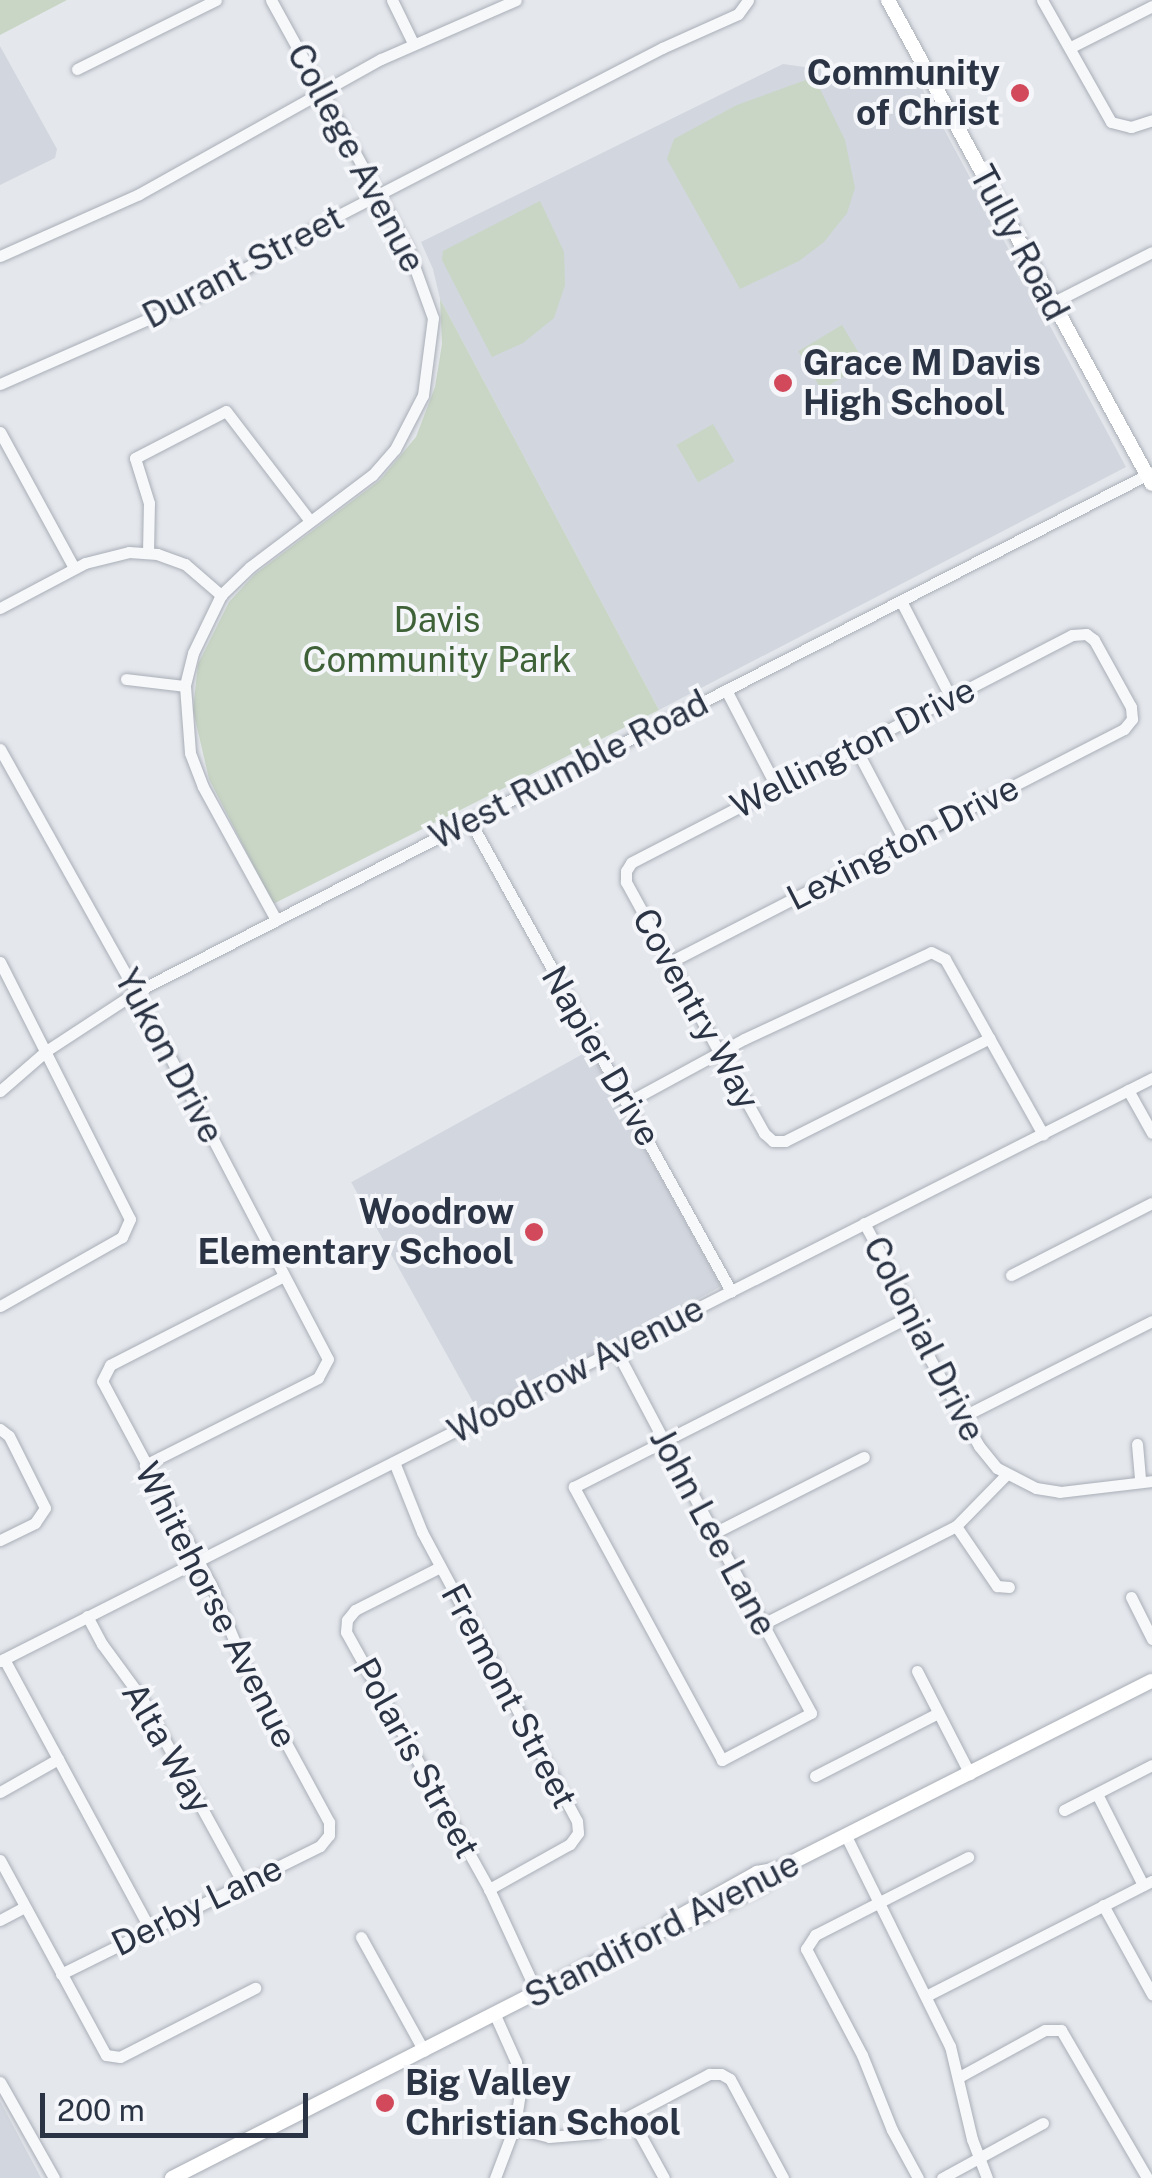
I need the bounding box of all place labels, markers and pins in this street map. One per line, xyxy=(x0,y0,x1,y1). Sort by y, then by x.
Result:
place label: Community of Christ xyxy=(807,52,1000,134)
marker: Community of Christ xyxy=(1009,82,1031,104)
place label: Grace M Davis High School xyxy=(803,342,1041,424)
marker: Grace M Davis High School xyxy=(772,372,794,394)
place label: Woodrow Elementary School xyxy=(197,1191,514,1273)
marker: Woodrow Elementary School xyxy=(523,1221,545,1243)
place label: Big Valley Christian School xyxy=(405,2062,681,2144)
marker: Big Valley Christian School xyxy=(374,2092,396,2114)

